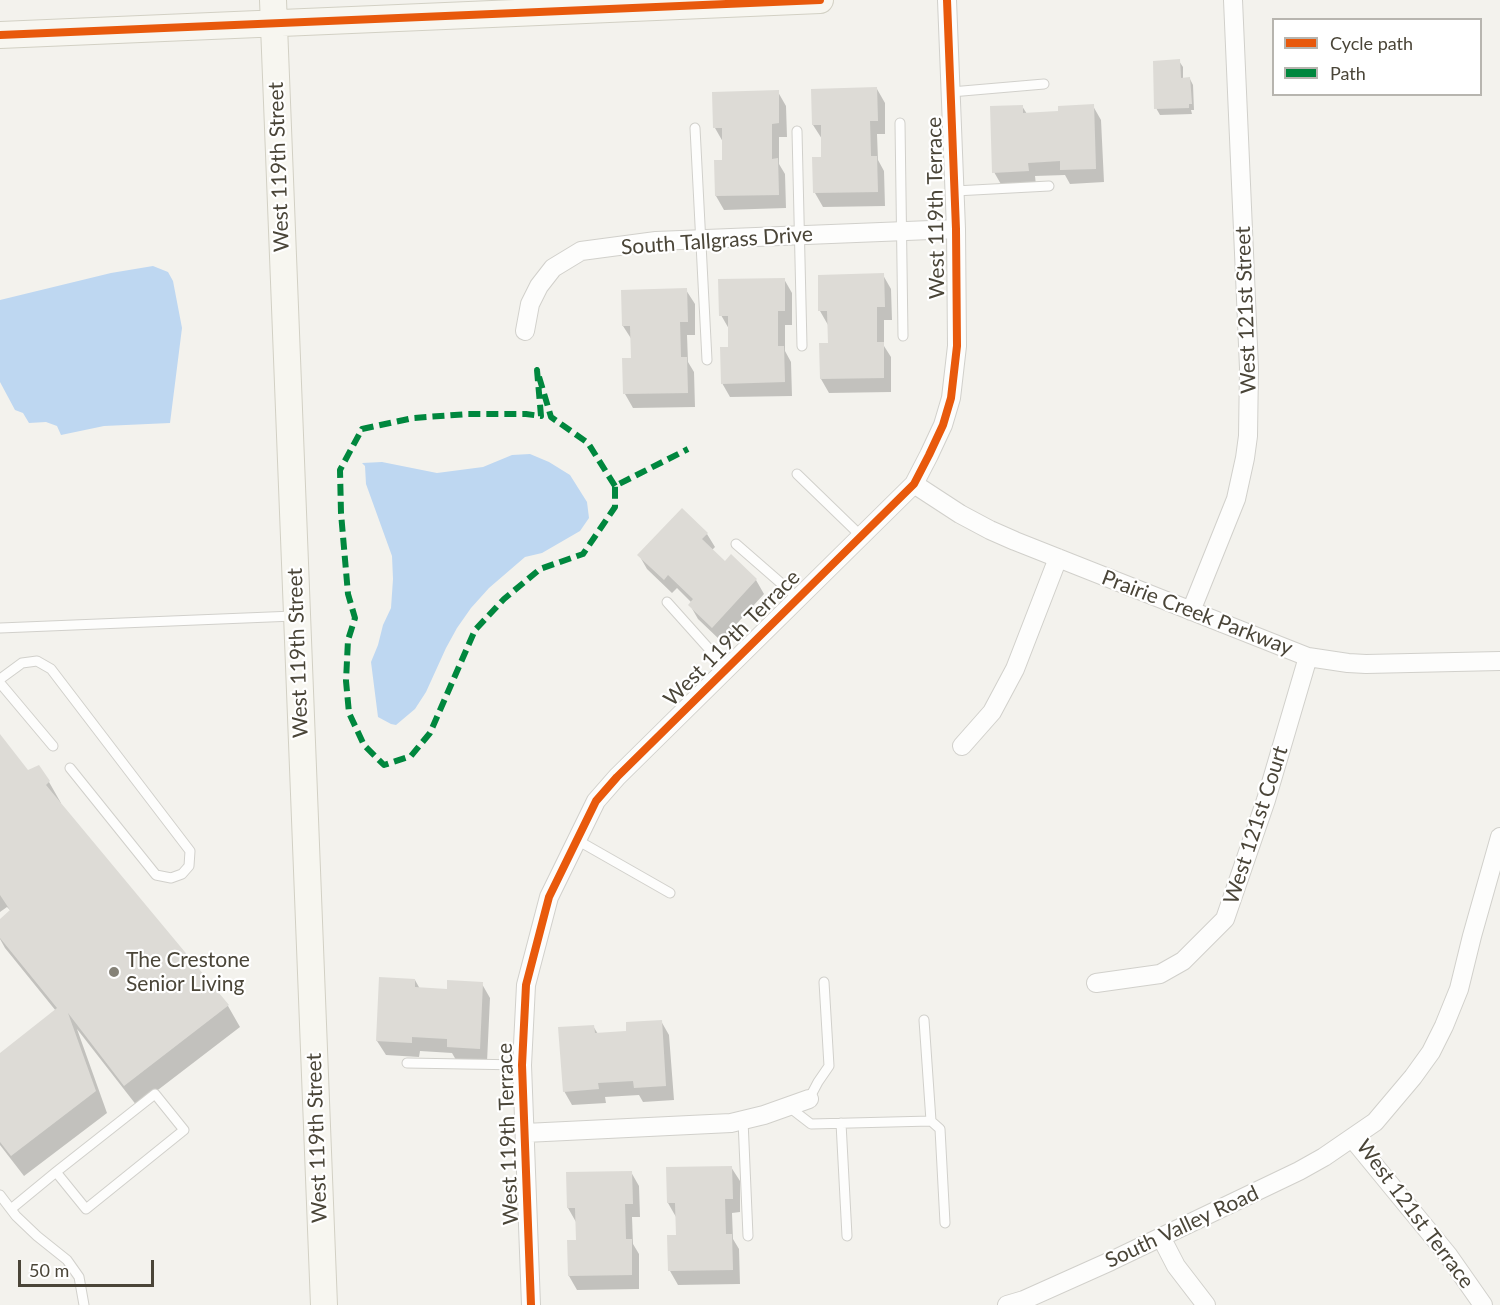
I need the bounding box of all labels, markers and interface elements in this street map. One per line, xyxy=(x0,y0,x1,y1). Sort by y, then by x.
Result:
legend xyxy=(1272,18,1482,96)
text: Cycle path xyxy=(1330,32,1413,54)
text: Path xyxy=(1330,62,1366,84)
street label: West 119th Street xyxy=(263,82,295,252)
street label: West 119th Terrace xyxy=(922,117,950,299)
street label: South Tallgrass Drive xyxy=(620,222,814,260)
street label: West 121st Street xyxy=(1230,226,1262,394)
street label: West 119th Terrace xyxy=(659,565,805,711)
street label: Prairie Creek Parkway xyxy=(1098,565,1296,661)
street label: West 119th Street xyxy=(282,568,314,738)
street label: West 121st Court xyxy=(1219,743,1293,907)
place label: The Crestone Senior Living xyxy=(126,947,250,997)
marker: The Crestone Senior Living xyxy=(107,965,121,979)
street label: West 119th Terrace xyxy=(492,1043,524,1225)
street label: West 119th Street xyxy=(301,1053,333,1223)
street label: West 121st Terrace xyxy=(1351,1135,1479,1293)
street label: South Valley Road xyxy=(1101,1180,1263,1274)
scale bar xyxy=(21,1248,158,1286)
text: 50 m xyxy=(29,1259,69,1281)

